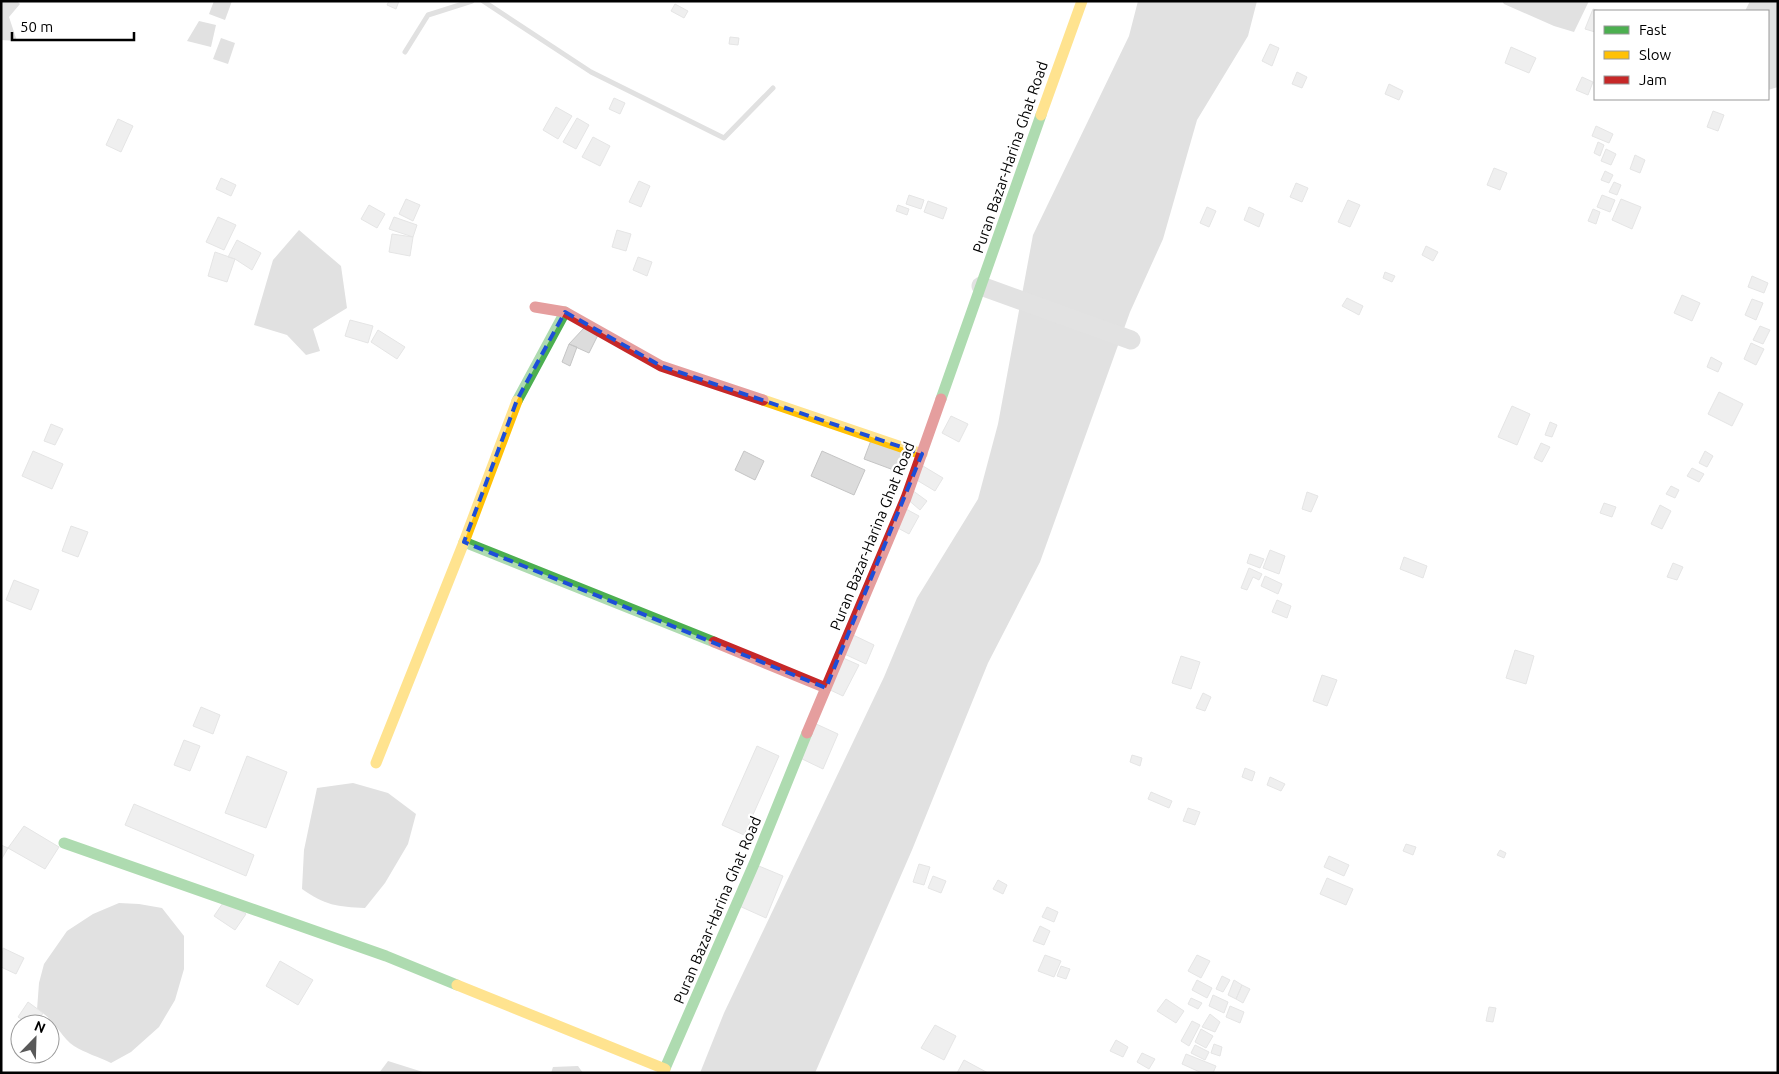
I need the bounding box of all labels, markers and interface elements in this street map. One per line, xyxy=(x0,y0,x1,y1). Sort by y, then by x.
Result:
scale bar xyxy=(12,10,135,42)
legend xyxy=(1594,10,1769,100)
text: 50 m xyxy=(20,18,53,35)
text: Fast xyxy=(1639,21,1667,38)
text: Slow xyxy=(1639,46,1672,63)
street label: Puran Bazar-Harina Ghat Road xyxy=(969,59,1051,255)
text: Jam xyxy=(1639,71,1667,88)
street label: Puran Bazar-Harina Ghat Road xyxy=(826,439,918,633)
street label: Puran Bazar-Harina Ghat Road xyxy=(670,814,764,1006)
north arrow xyxy=(10,1014,60,1064)
text: N xyxy=(32,1018,48,1036)

